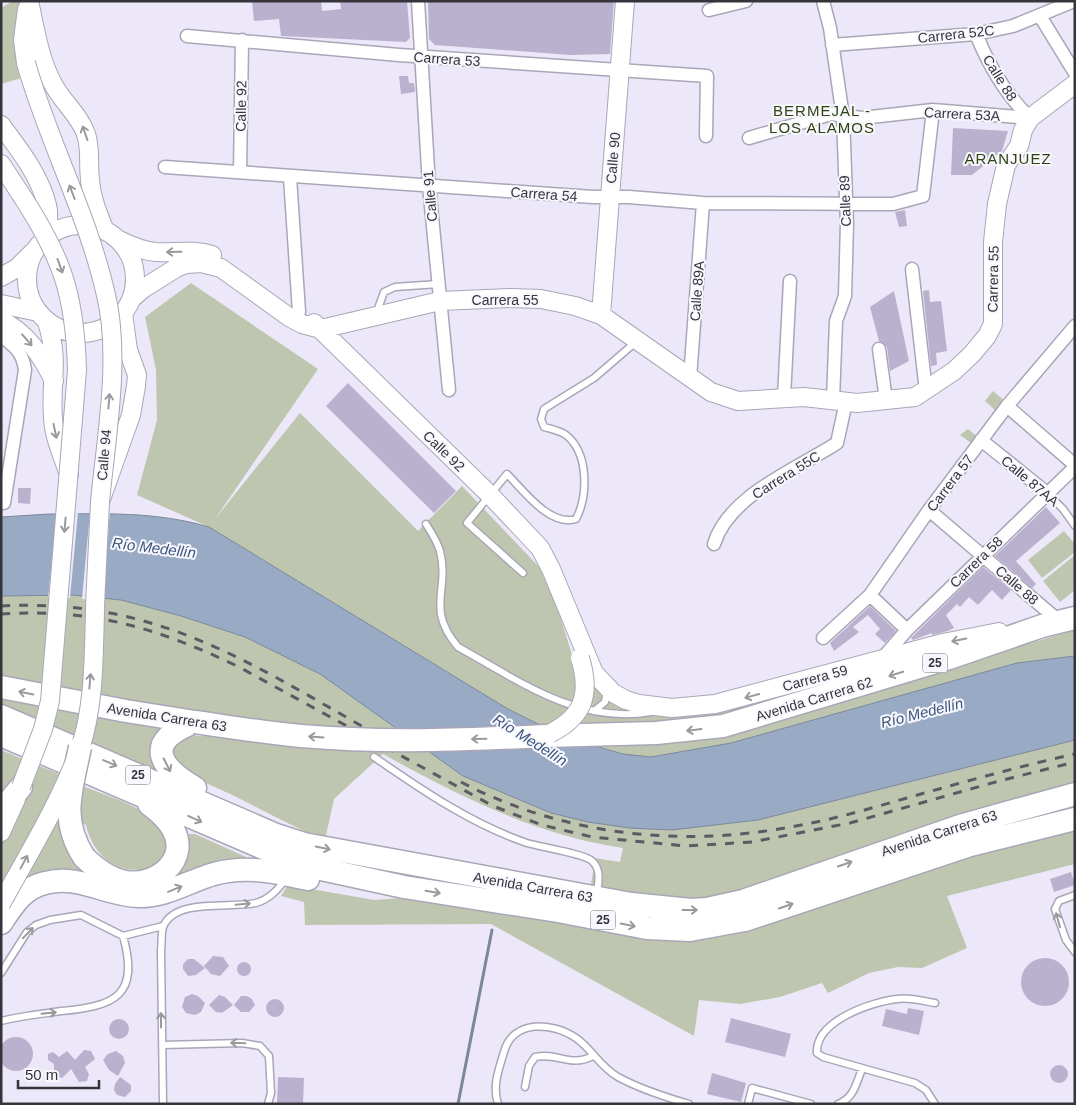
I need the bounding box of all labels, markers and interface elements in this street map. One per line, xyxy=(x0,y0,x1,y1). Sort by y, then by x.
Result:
street label: Carrera 52C xyxy=(917,22,995,46)
street label: Carrera 53 xyxy=(413,49,481,69)
street label: Calle 88 xyxy=(980,52,1021,104)
street label: Calle 92 xyxy=(233,80,249,132)
district label: BERMEJAL - LOS ALAMOS xyxy=(769,102,875,136)
street label: Carrera 53A xyxy=(924,104,1001,124)
one-way arrow xyxy=(80,125,89,141)
street label: Calle 90 xyxy=(603,132,623,184)
district label: ARANJUEZ xyxy=(964,150,1052,167)
street label: Calle 91 xyxy=(420,170,440,222)
street label: Calle 89 xyxy=(836,175,854,227)
street label: Carrera 54 xyxy=(510,184,578,204)
one-way arrow xyxy=(67,185,76,200)
street label: Carrera 55 xyxy=(984,245,1002,313)
one-way arrow xyxy=(166,247,182,256)
one-way arrow xyxy=(56,258,65,273)
street label: Calle 89A xyxy=(687,260,707,322)
street label: Carrera 55 xyxy=(472,292,539,308)
one-way arrow xyxy=(22,334,33,347)
one-way arrow xyxy=(104,393,114,409)
one-way arrow xyxy=(51,423,60,439)
street label: Calle 92 xyxy=(420,427,468,475)
street label: Calle 94 xyxy=(94,429,114,481)
street label: Carrera 55C xyxy=(749,448,823,502)
street label: Carrera 57 xyxy=(923,451,977,515)
street label: Calle 87AA xyxy=(998,452,1062,510)
one-way arrow xyxy=(61,517,70,533)
street label: Carrera 58 xyxy=(946,533,1006,591)
water label: Río Medellín xyxy=(111,534,197,561)
street label: Calle 88 xyxy=(992,562,1042,608)
one-way arrow xyxy=(952,636,968,645)
road number: 25 xyxy=(922,654,948,672)
street label: Carrera 59 xyxy=(781,662,850,694)
one-way arrow xyxy=(888,670,904,680)
one-way arrow xyxy=(86,674,95,690)
street label: Avenida Carrera 62 xyxy=(754,674,874,724)
one-way arrow xyxy=(19,687,35,697)
one-way arrow xyxy=(744,691,760,701)
water label: Río Medellín xyxy=(879,694,965,731)
street label: Avenida Carrera 63 xyxy=(106,700,228,734)
water label: Río Medellín xyxy=(490,710,570,769)
one-way arrow xyxy=(687,725,703,735)
one-way arrow xyxy=(308,732,324,742)
one-way arrow xyxy=(471,734,487,744)
one-way arrow xyxy=(162,757,172,772)
one-way arrow xyxy=(102,759,117,769)
road number: 25 xyxy=(126,766,150,784)
street label: Avenida Carrera 63 xyxy=(879,807,999,859)
one-way arrow xyxy=(187,815,202,825)
one-way arrow xyxy=(314,844,330,853)
one-way arrow xyxy=(20,855,30,869)
one-way arrow xyxy=(836,859,852,868)
street label: Avenida Carrera 63 xyxy=(472,869,594,905)
one-way arrow xyxy=(167,883,182,893)
one-way arrow xyxy=(425,887,441,897)
one-way arrow xyxy=(234,899,250,909)
one-way arrow xyxy=(778,901,794,910)
one-way arrow xyxy=(681,905,697,915)
road number: 25 xyxy=(590,910,616,930)
one-way arrow xyxy=(1053,912,1062,928)
one-way arrow xyxy=(619,920,635,930)
one-way arrow xyxy=(22,926,34,939)
one-way arrow xyxy=(41,1008,57,1018)
one-way arrow xyxy=(156,1012,166,1028)
one-way arrow xyxy=(231,1038,247,1048)
scale bar xyxy=(18,1058,99,1090)
text: 50 m xyxy=(25,1066,58,1083)

